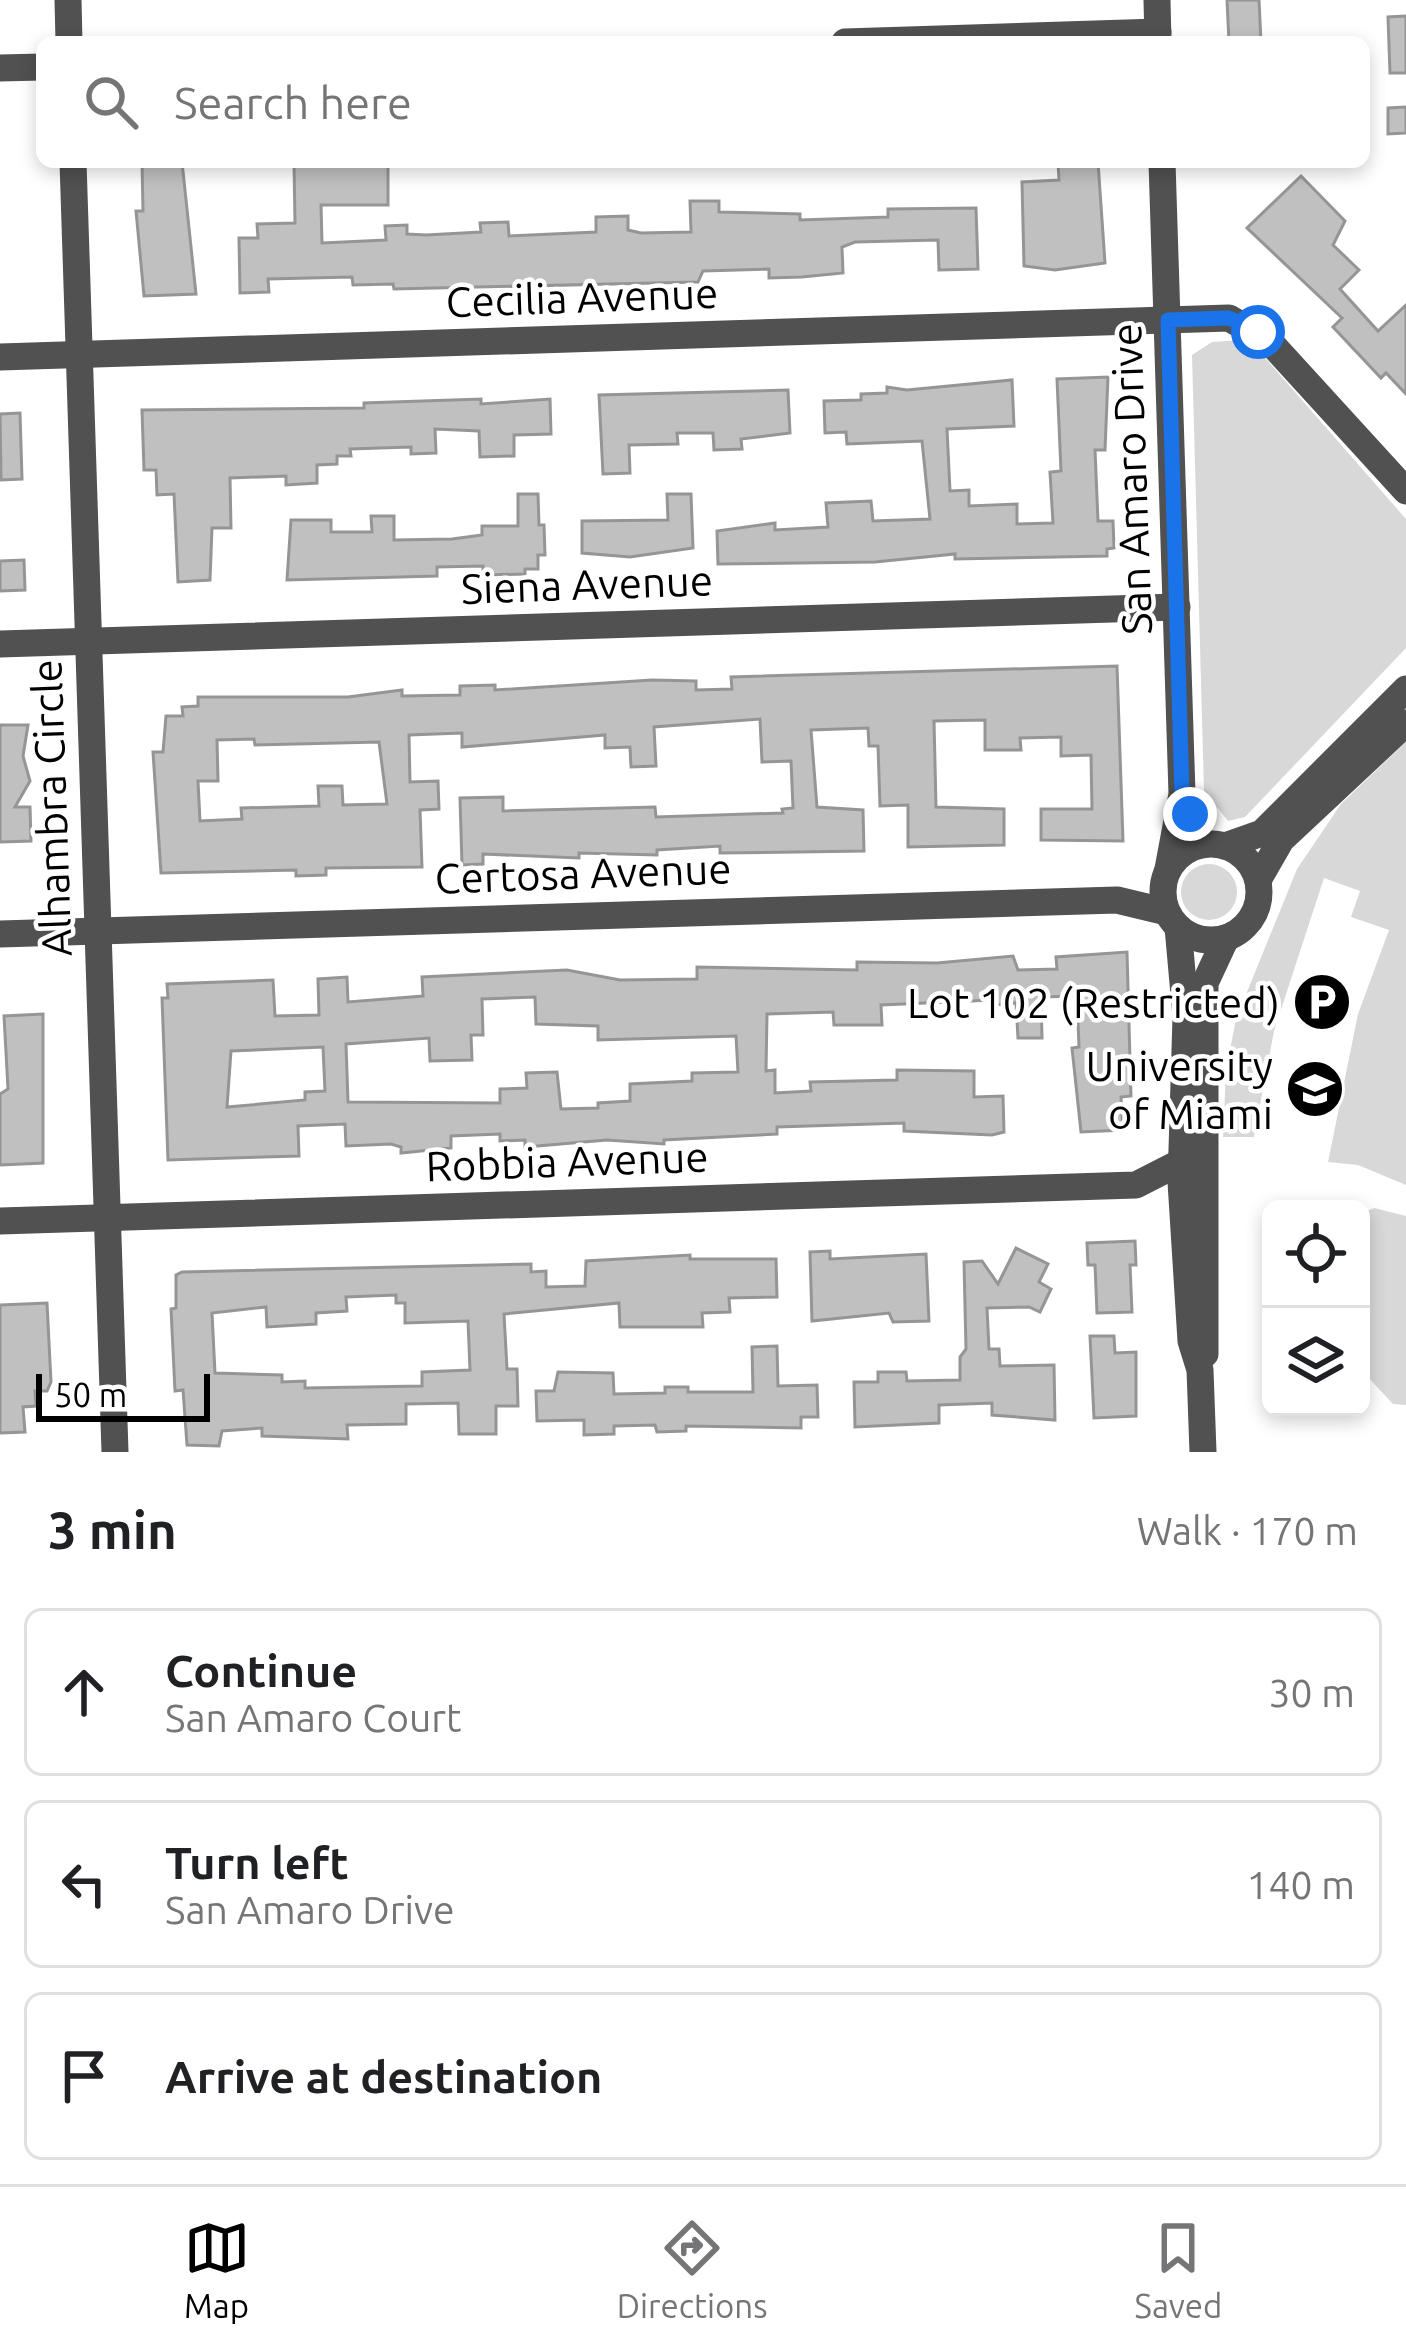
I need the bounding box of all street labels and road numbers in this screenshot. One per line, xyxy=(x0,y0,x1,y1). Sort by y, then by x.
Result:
street label: Cecilia Avenue xyxy=(445,269,719,325)
street label: San Amaro Drive xyxy=(1102,322,1160,636)
street label: Siena Avenue xyxy=(460,556,714,612)
street label: Alhambra Circle xyxy=(22,659,80,957)
street label: Certosa Avenue xyxy=(434,844,732,902)
street label: Robbia Avenue xyxy=(425,1133,709,1189)

